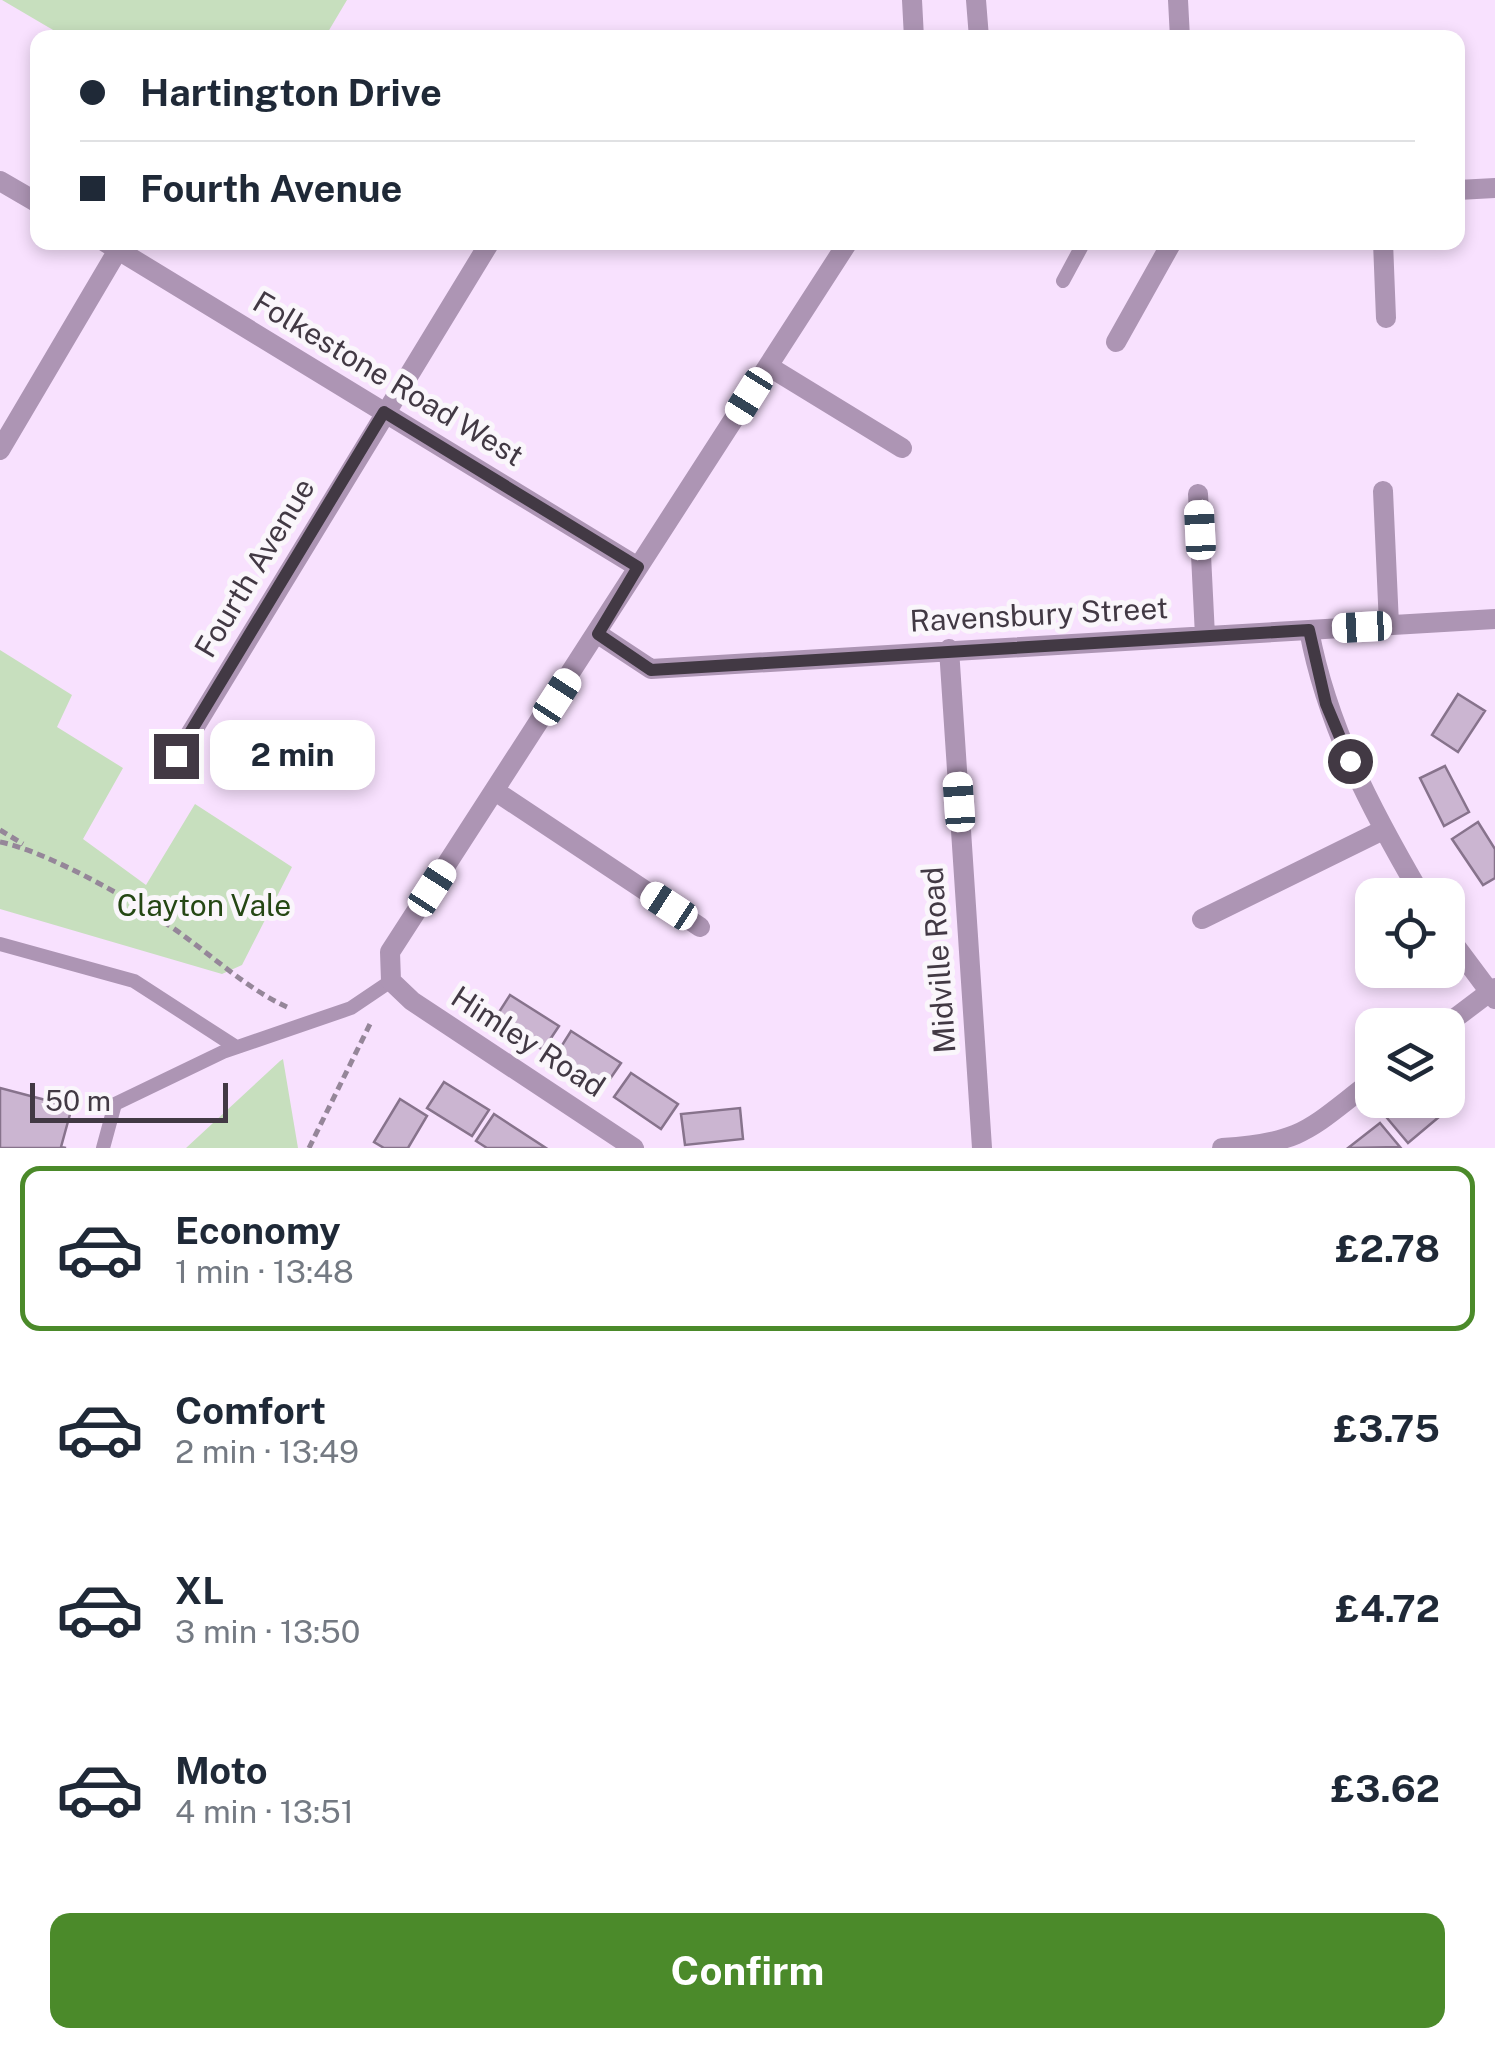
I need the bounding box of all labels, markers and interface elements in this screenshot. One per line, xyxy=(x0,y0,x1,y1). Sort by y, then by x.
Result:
text: Hartington Drive xyxy=(140,70,442,115)
text: Fourth Avenue xyxy=(140,166,403,211)
street label: Folkestone Road West xyxy=(247,283,530,473)
car xyxy=(720,363,778,429)
street label: Fourth Avenue xyxy=(187,471,322,664)
car xyxy=(1183,499,1217,561)
street label: Ravensbury Street xyxy=(909,589,1169,639)
car xyxy=(1331,610,1393,644)
car xyxy=(528,664,586,730)
callout: 2 min xyxy=(211,721,376,791)
route end xyxy=(154,734,199,779)
text: 2 min xyxy=(251,736,334,773)
route start xyxy=(1328,739,1373,784)
car xyxy=(942,771,976,833)
car xyxy=(403,855,461,921)
street label: Midville Road xyxy=(914,866,962,1054)
car xyxy=(636,877,702,935)
map controls xyxy=(1355,878,1465,1118)
button: locate xyxy=(1355,878,1465,988)
park label: Clayton Vale xyxy=(117,887,291,923)
street label: Himley Road xyxy=(445,978,612,1104)
button: layers xyxy=(1355,1008,1465,1118)
scale bar xyxy=(30,1078,228,1122)
text: 50 m xyxy=(45,1084,111,1117)
icon: car xyxy=(55,1204,145,1294)
text: Economy xyxy=(175,1208,341,1253)
text: £2.78 xyxy=(1335,1226,1440,1271)
text: 1 min · 13:48 xyxy=(175,1253,354,1290)
icon: car xyxy=(55,1384,145,1474)
text: Comfort xyxy=(175,1388,326,1433)
text: £3.75 xyxy=(1334,1406,1440,1451)
text: 2 min · 13:49 xyxy=(175,1433,359,1470)
icon: car xyxy=(55,1564,145,1654)
text: XL xyxy=(175,1568,224,1613)
text: £4.72 xyxy=(1335,1586,1440,1631)
text: 3 min · 13:50 xyxy=(175,1613,360,1650)
icon: car xyxy=(55,1744,145,1834)
text: Moto xyxy=(175,1748,268,1793)
text: £3.62 xyxy=(1331,1766,1440,1811)
text: 4 min · 13:51 xyxy=(175,1793,354,1830)
button: Confirm xyxy=(50,1913,1445,2028)

